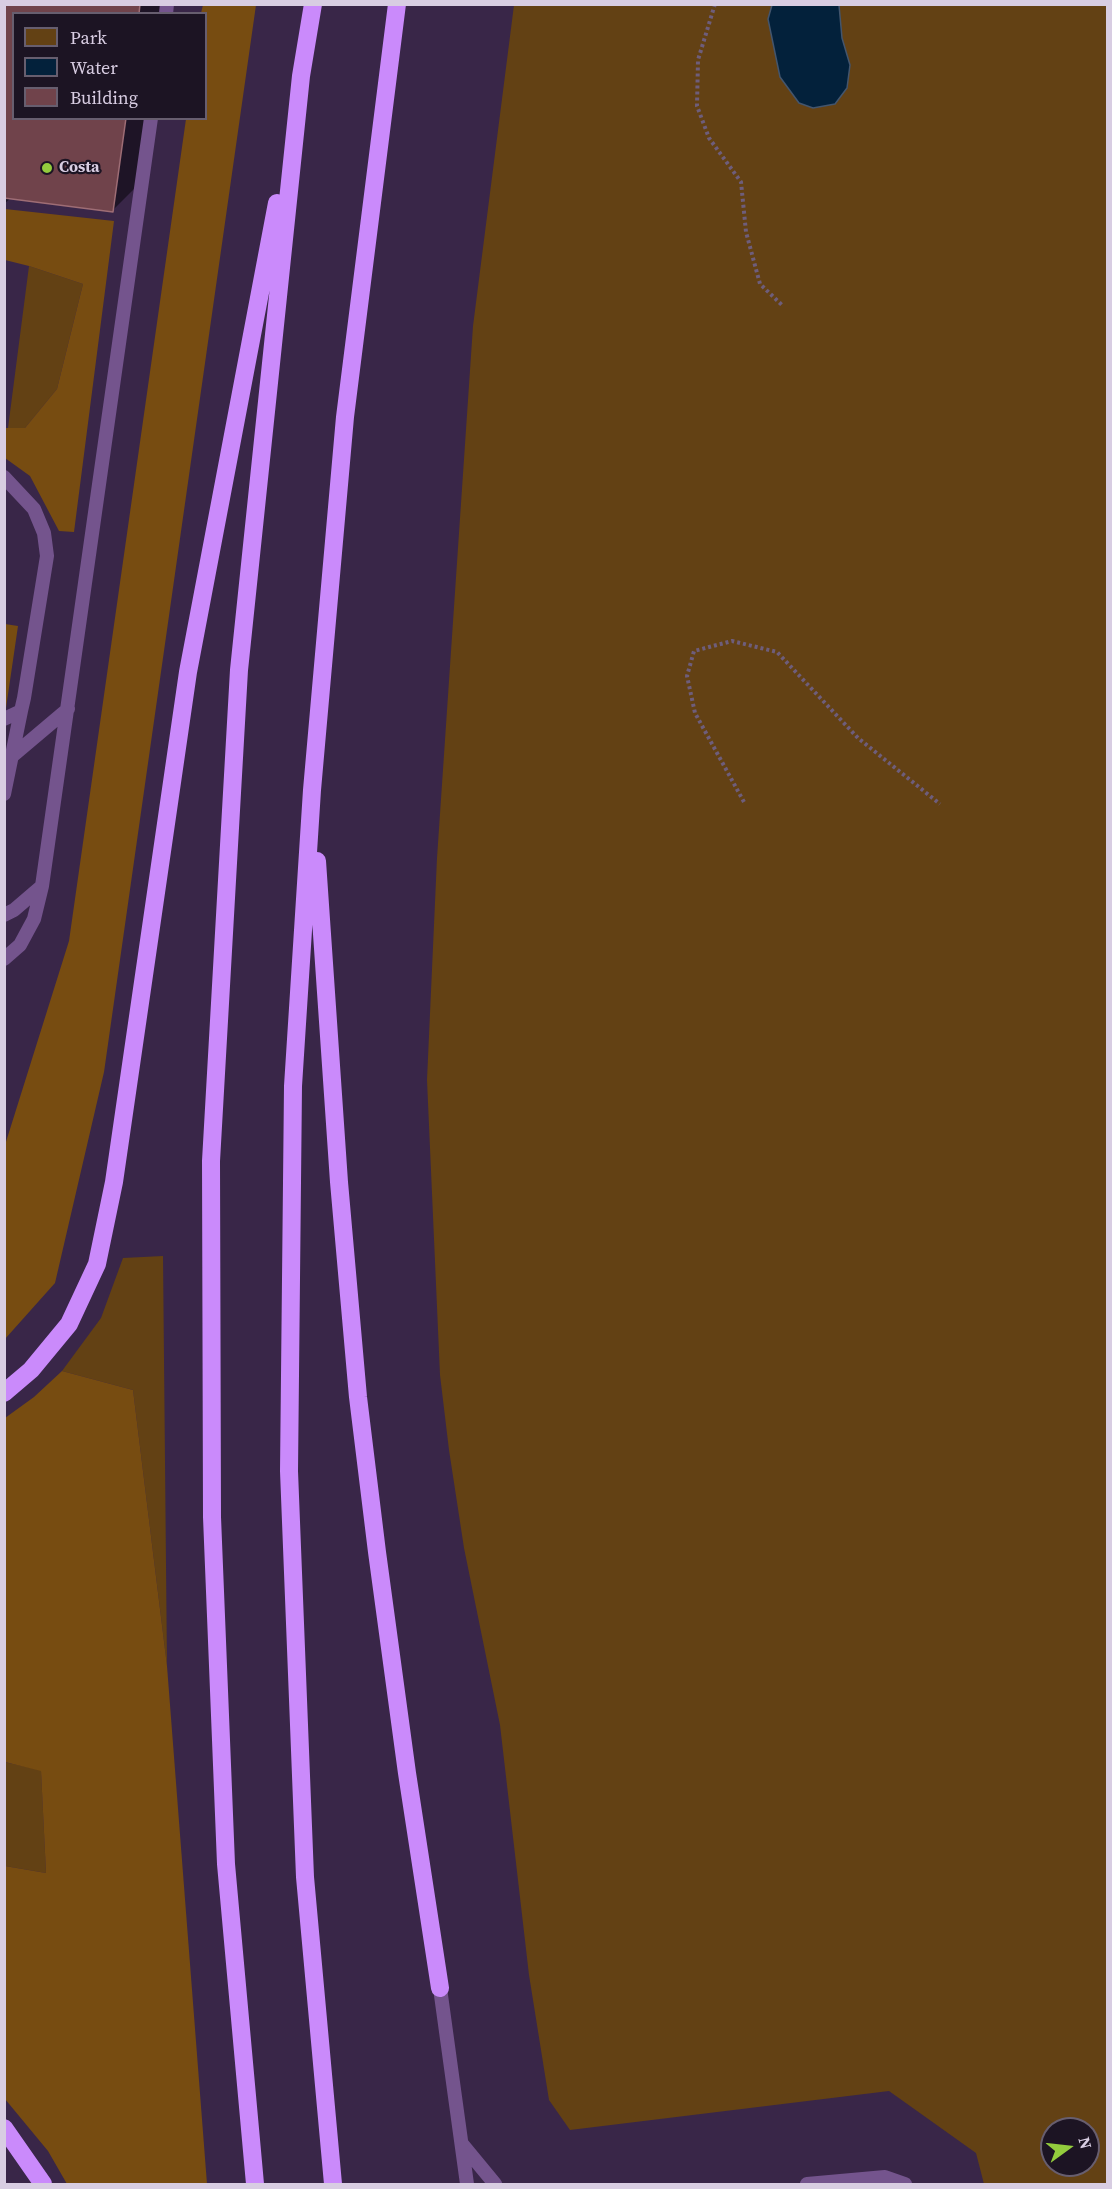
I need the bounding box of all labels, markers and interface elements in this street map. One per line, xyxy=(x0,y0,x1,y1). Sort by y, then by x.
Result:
legend xyxy=(12,12,207,120)
text: Park xyxy=(70,25,107,50)
text: Water xyxy=(70,55,118,80)
text: Building xyxy=(70,85,138,110)
place label: Costa xyxy=(59,158,99,178)
marker: Costa xyxy=(40,161,54,175)
north arrow xyxy=(1040,2117,1100,2177)
text: N xyxy=(1073,2134,1098,2151)

